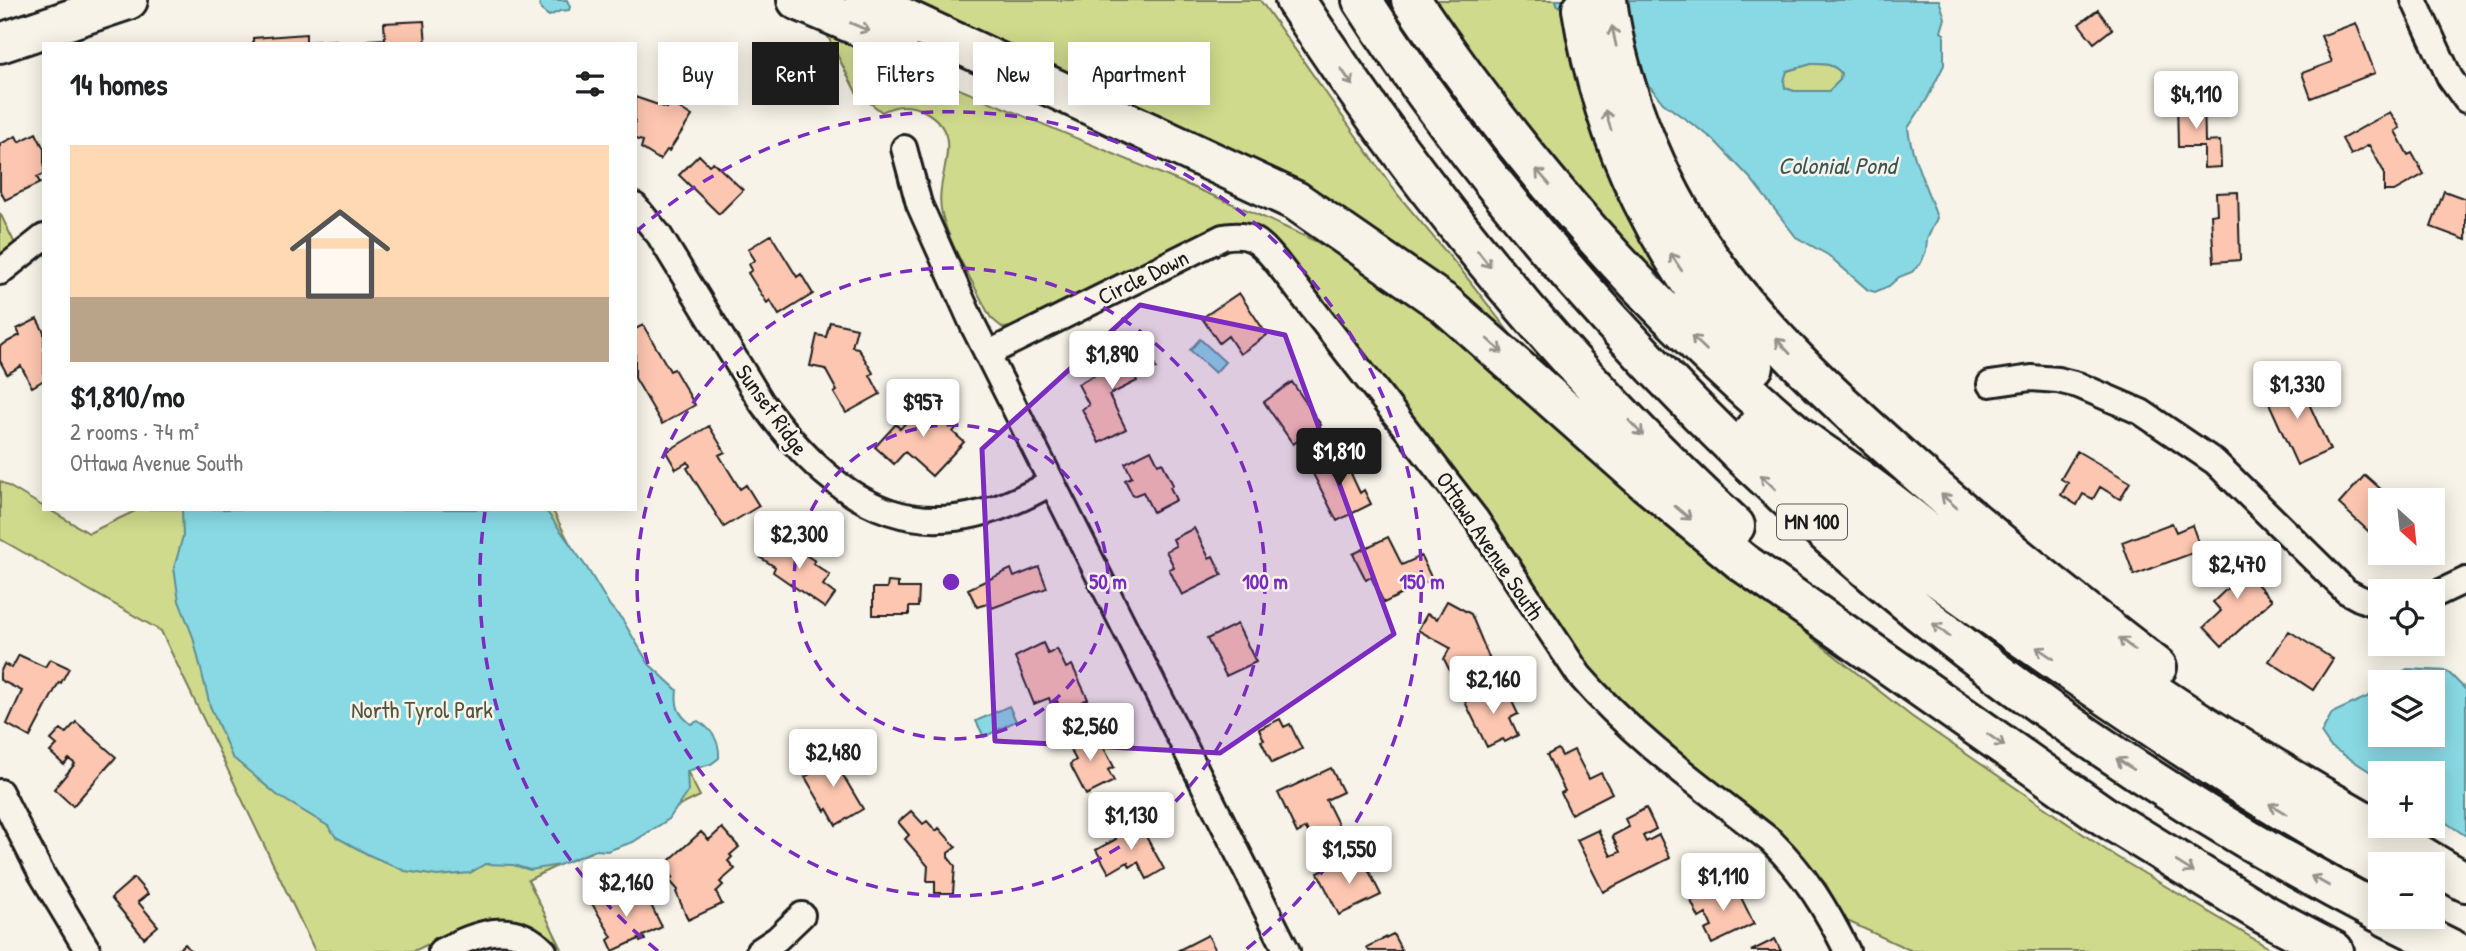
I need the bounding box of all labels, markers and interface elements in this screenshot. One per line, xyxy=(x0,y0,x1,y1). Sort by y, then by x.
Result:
one-way arrow xyxy=(849,21,870,34)
one-way arrow xyxy=(1607,25,1620,48)
chip: Buy xyxy=(658,42,738,105)
chip: Rent xyxy=(752,42,839,105)
chip: Filters xyxy=(853,42,959,105)
chip: New xyxy=(973,42,1054,105)
chip: Apartment xyxy=(1068,42,1210,105)
text: 14 homes xyxy=(70,64,168,104)
icon: filters xyxy=(571,65,609,103)
one-way arrow xyxy=(1340,67,1354,86)
pin: $4,110 xyxy=(2139,72,2253,131)
text: $4,110 xyxy=(2170,78,2222,109)
one-way arrow xyxy=(1601,109,1613,131)
water label: Colonial Pond xyxy=(1778,149,1900,181)
one-way arrow xyxy=(1535,168,1551,186)
icon: home xyxy=(277,191,403,317)
street label: Circle Down xyxy=(1092,241,1193,312)
one-way arrow xyxy=(1476,249,1491,267)
one-way arrow xyxy=(1669,253,1683,272)
pin: $1,890 xyxy=(1055,332,1169,391)
one-way arrow xyxy=(1690,334,1707,351)
text: $1,890 xyxy=(1085,338,1139,369)
one-way arrow xyxy=(1485,338,1503,354)
one-way arrow xyxy=(1775,338,1792,355)
street label: Sunset Ridge xyxy=(729,358,816,461)
pin: $1,330 xyxy=(2240,362,2354,421)
text: $1,330 xyxy=(2269,368,2325,399)
text: $1,810/mo xyxy=(70,376,185,416)
pin: $957 xyxy=(882,380,964,439)
text: $957 xyxy=(902,386,944,417)
text: 2 rooms · 74 m² xyxy=(70,416,199,447)
one-way arrow xyxy=(1627,419,1644,436)
pin: $1,810 xyxy=(1282,428,1396,488)
text: $1,810 xyxy=(1312,435,1366,466)
text: Ottawa Avenue South xyxy=(70,447,243,478)
street label: Ottawa Avenue South xyxy=(1429,465,1552,626)
one-way arrow xyxy=(1760,474,1777,491)
north arrow xyxy=(2368,488,2445,565)
map controls xyxy=(2368,488,2445,929)
one-way arrow xyxy=(1940,493,1958,509)
road number: MN 100 xyxy=(1777,504,1847,540)
one-way arrow xyxy=(1674,505,1692,521)
pin: $2,300 xyxy=(742,512,856,571)
text: $2,300 xyxy=(770,518,828,549)
pin: $2,470 xyxy=(2180,542,2294,601)
text: $2,470 xyxy=(2208,548,2266,579)
text: 50 m xyxy=(1089,567,1127,596)
text: 100 m xyxy=(1242,567,1288,596)
text: 150 m xyxy=(1399,567,1445,596)
centre of rings xyxy=(939,570,963,594)
button: locate xyxy=(2368,579,2445,656)
one-way arrow xyxy=(1932,623,1950,638)
one-way arrow xyxy=(2118,636,2136,651)
one-way arrow xyxy=(2036,646,2056,660)
pin: $2,160 xyxy=(1436,656,1550,716)
text: $2,160 xyxy=(1466,663,1520,694)
button: layers xyxy=(2368,670,2445,747)
park label: North Tyrol Park xyxy=(351,694,493,725)
pin: $2,560 xyxy=(1033,704,1147,763)
text: $2,560 xyxy=(1062,710,1118,741)
pin: $2,480 xyxy=(776,730,890,789)
one-way arrow xyxy=(1986,733,2004,748)
text: $2,480 xyxy=(805,736,861,767)
one-way arrow xyxy=(2115,756,2135,770)
button: + xyxy=(2368,761,2445,838)
pin: $1,130 xyxy=(1074,792,1188,852)
text: $1,130 xyxy=(1104,799,1158,830)
one-way arrow xyxy=(2268,801,2288,815)
pin: $1,550 xyxy=(1292,826,1406,886)
text: $1,550 xyxy=(1322,833,1376,864)
button: − xyxy=(2368,852,2445,929)
pin: $1,110 xyxy=(1666,853,1780,913)
pin: $2,160 xyxy=(569,860,683,919)
text: $1,110 xyxy=(1697,860,1749,891)
one-way arrow xyxy=(2174,860,2194,874)
text: $2,160 xyxy=(599,866,653,897)
one-way arrow xyxy=(2310,874,2330,888)

